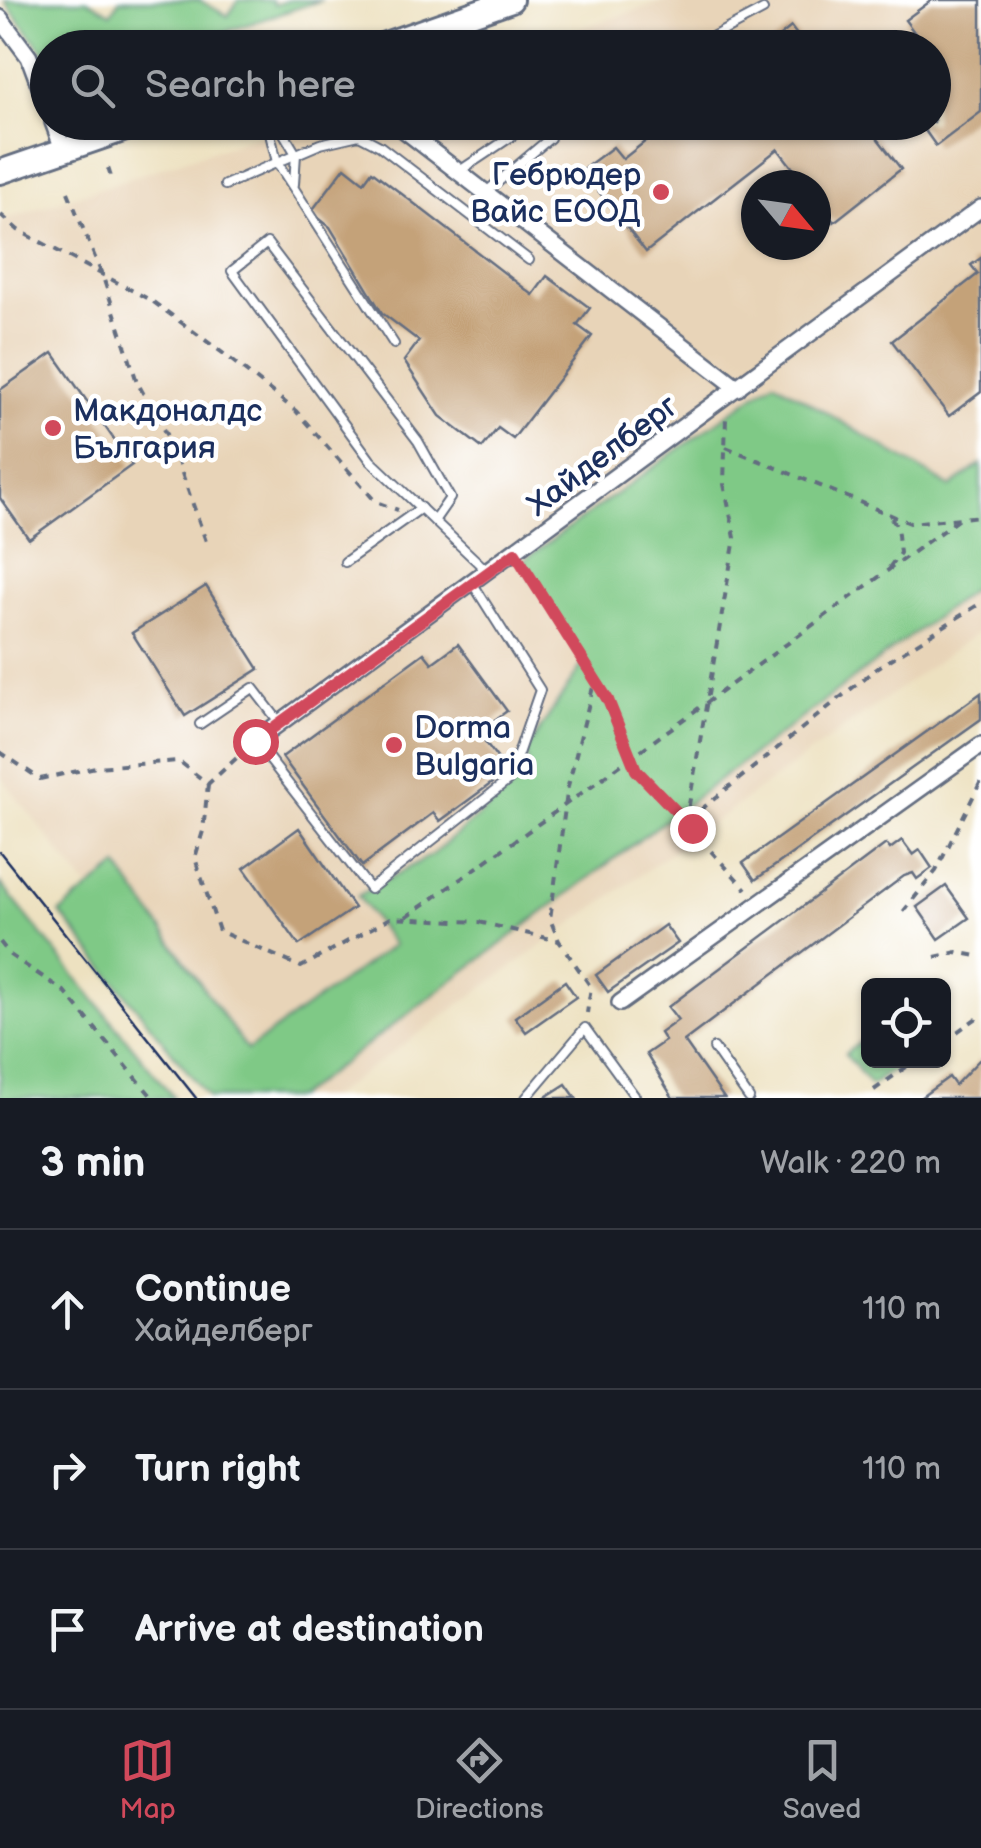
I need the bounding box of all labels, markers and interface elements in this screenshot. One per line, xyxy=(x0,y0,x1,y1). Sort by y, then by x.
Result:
search box xyxy=(30,30,951,140)
icon: search xyxy=(65,58,120,113)
text: Search here xyxy=(145,63,356,108)
place label: Гебрюдер Вайс ЕООД xyxy=(471,156,641,232)
north arrow xyxy=(741,170,831,260)
marker: Гебрюдер Вайс ЕООД xyxy=(650,181,672,203)
street label: Хайделберг xyxy=(520,387,686,525)
place label: Макдоналдс България xyxy=(73,392,263,468)
marker: Макдоналдс България xyxy=(42,417,64,439)
place label: Dorma Bulgaria xyxy=(414,709,534,785)
route start xyxy=(233,719,279,765)
marker: Dorma Bulgaria xyxy=(383,734,405,756)
route end xyxy=(670,806,716,852)
map controls xyxy=(861,978,951,1068)
button: locate xyxy=(861,978,951,1068)
text: 3 min xyxy=(40,1138,145,1189)
text: Walk · 220 m xyxy=(760,1144,941,1183)
text: Continue xyxy=(135,1267,291,1312)
icon: ahead xyxy=(40,1282,95,1337)
text: 110 m xyxy=(862,1290,941,1329)
text: Хайделберг xyxy=(135,1312,313,1351)
icon: right xyxy=(40,1442,95,1497)
text: Turn right xyxy=(135,1447,300,1492)
text: 110 m xyxy=(862,1450,941,1489)
icon: arrive xyxy=(40,1602,95,1657)
text: Arrive at destination xyxy=(135,1607,484,1652)
tab: Map xyxy=(120,1733,176,1826)
tab: Directions xyxy=(415,1733,544,1826)
tab: Saved xyxy=(783,1733,861,1826)

